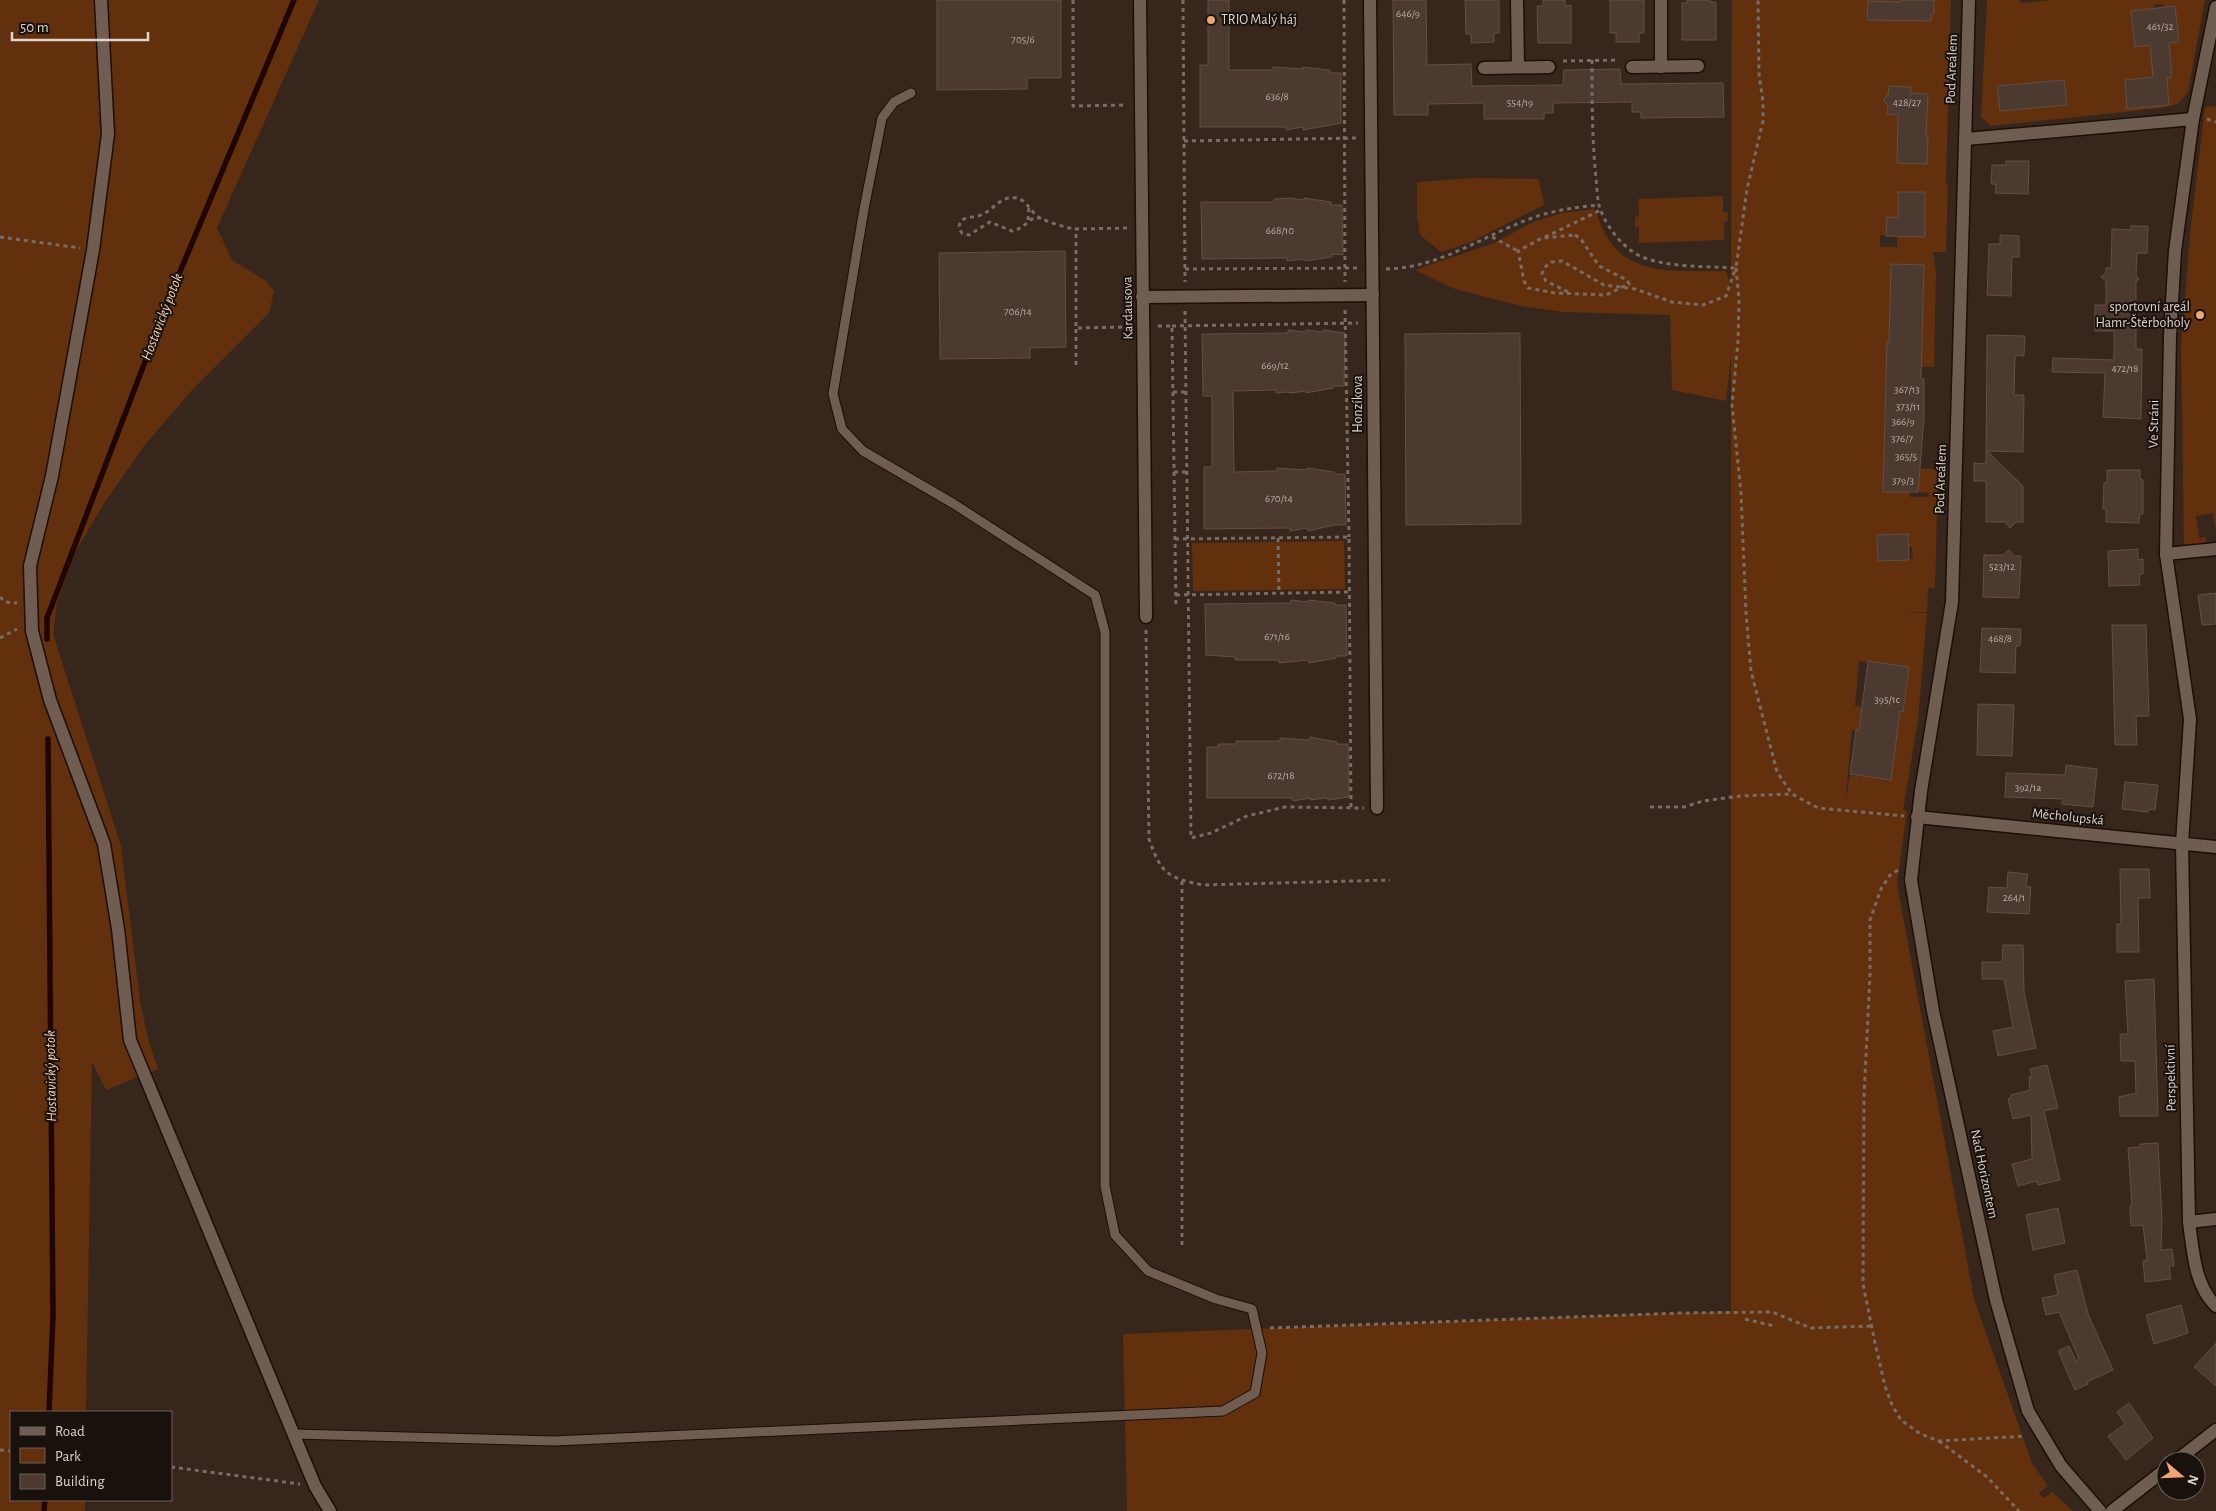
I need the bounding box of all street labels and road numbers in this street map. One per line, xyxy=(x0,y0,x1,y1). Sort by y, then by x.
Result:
street label: Pod Areálem xyxy=(1944,34,1960,104)
street label: Kardausova xyxy=(1120,276,1136,340)
street label: Honzíkova xyxy=(1351,375,1365,433)
street label: Ve Stráni xyxy=(2147,400,2161,448)
street label: Pod Areálem xyxy=(1933,444,1949,514)
street label: Měcholupská xyxy=(2031,806,2105,828)
street label: Perspektivní xyxy=(2163,1044,2179,1112)
street label: Nad Horizontem xyxy=(1968,1128,2000,1220)

